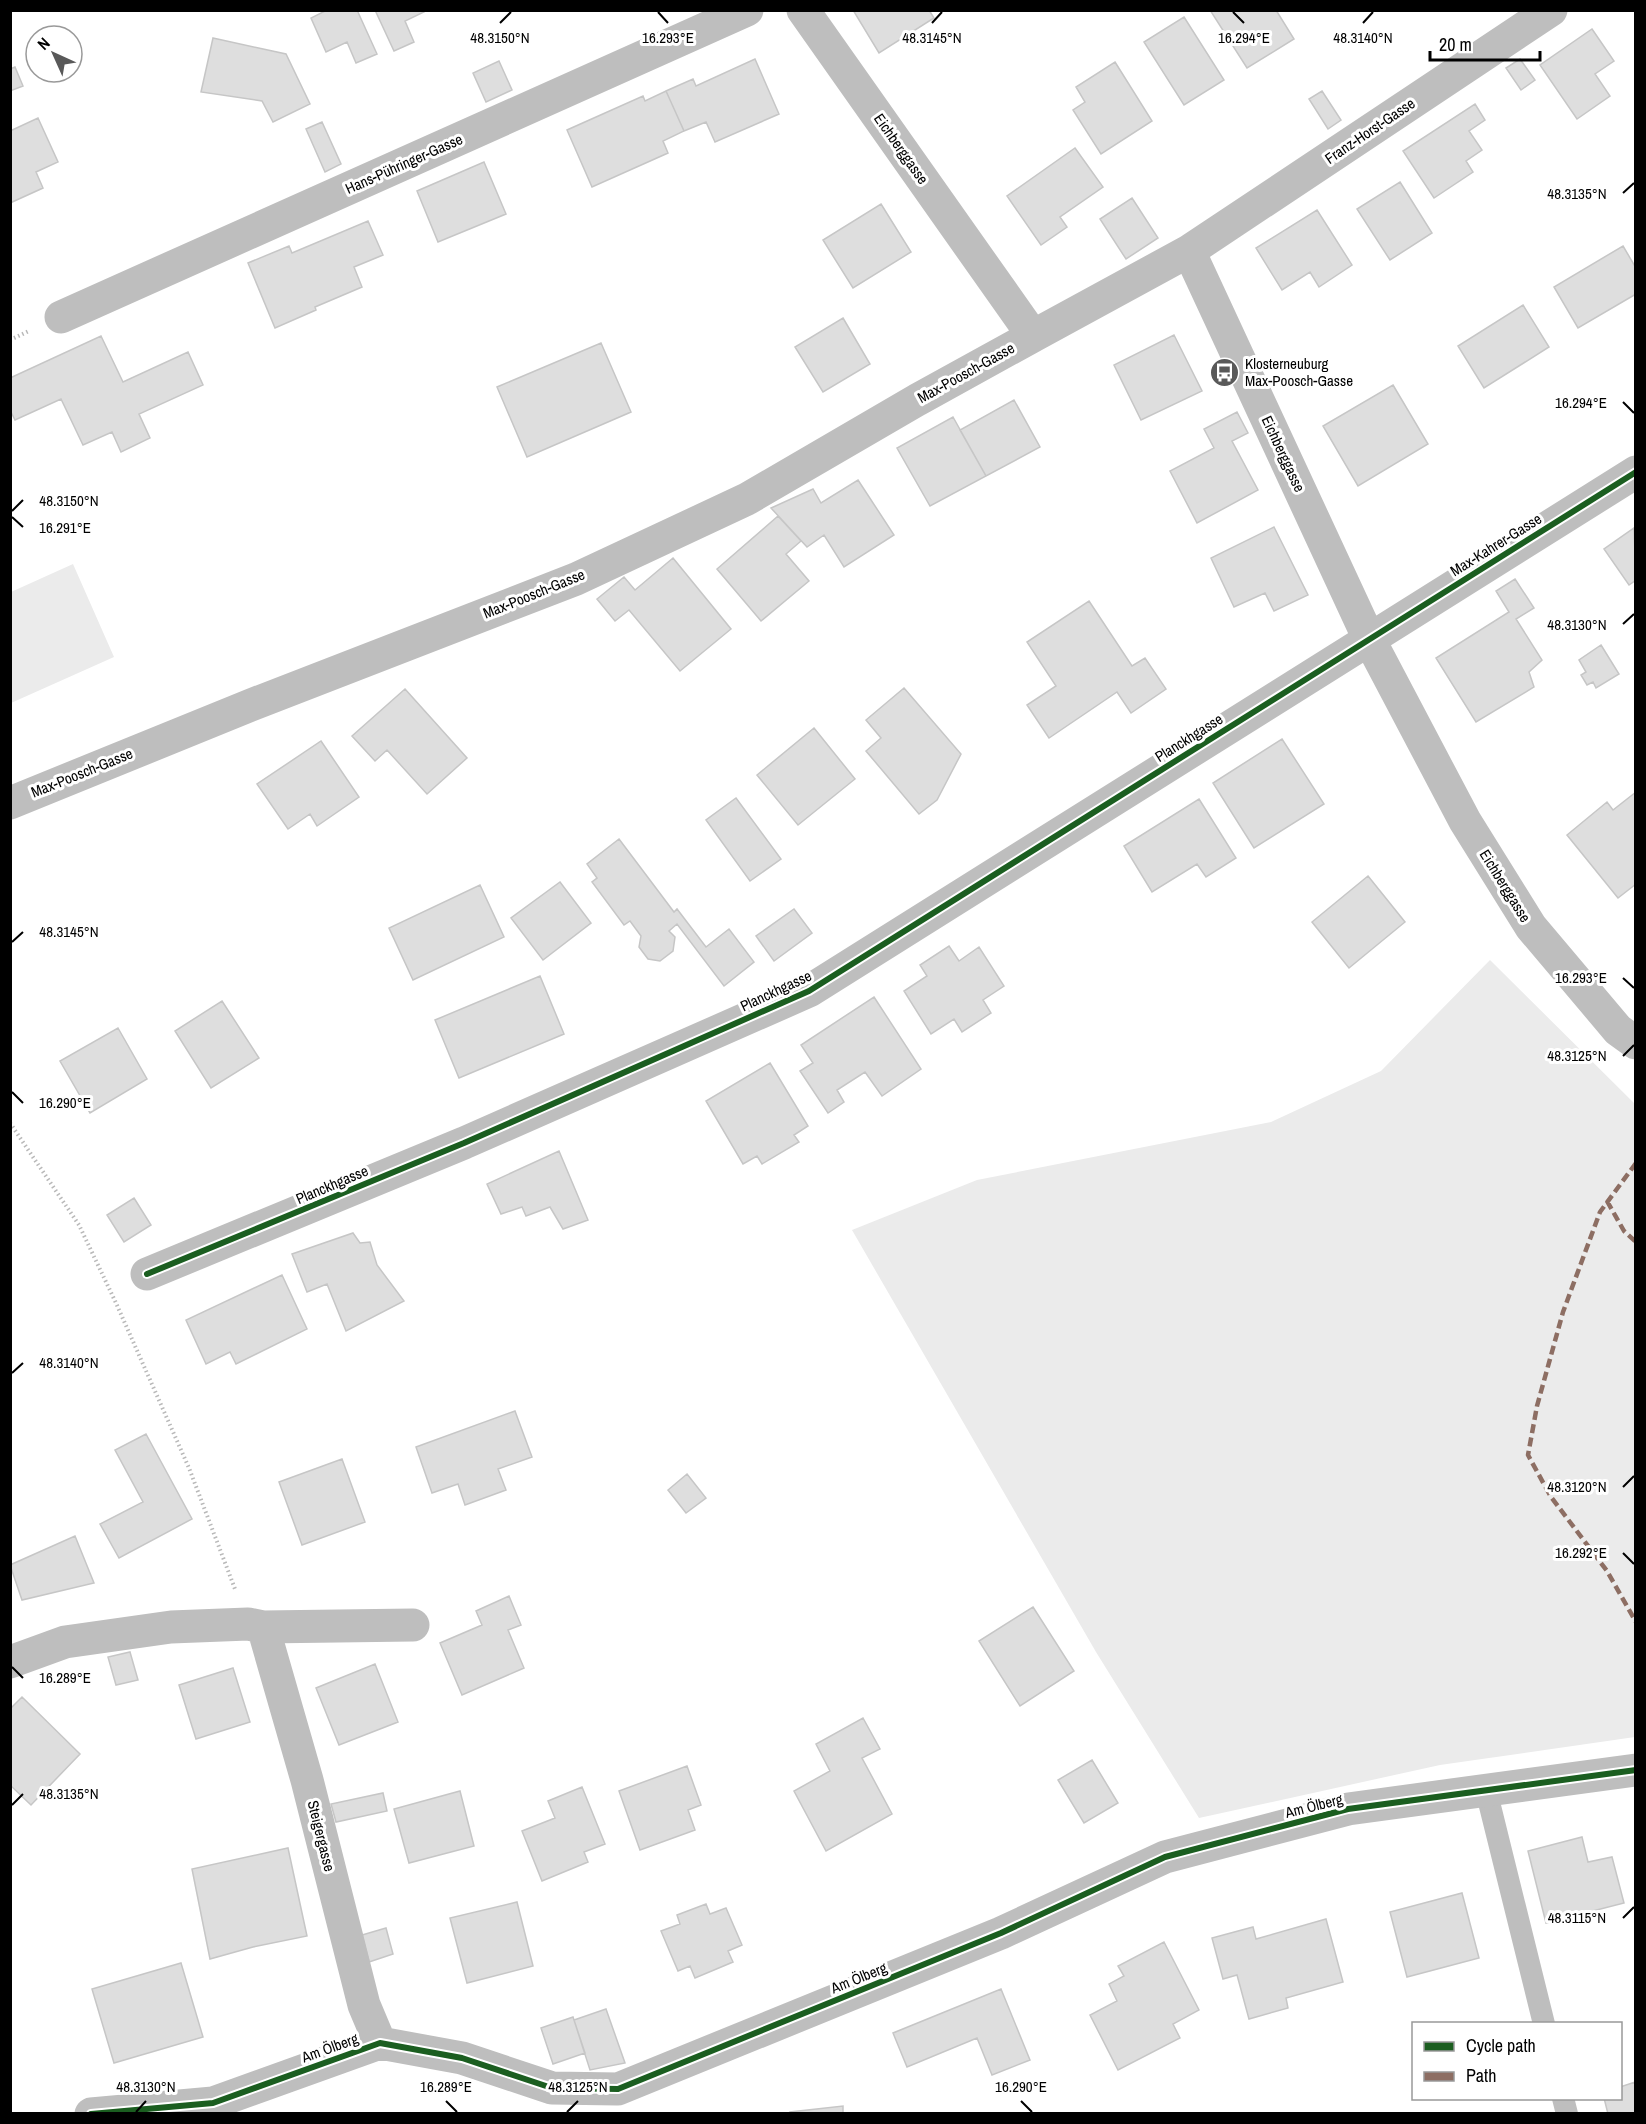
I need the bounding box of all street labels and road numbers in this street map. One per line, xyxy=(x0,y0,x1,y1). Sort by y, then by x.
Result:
street label: Franz-Horst-Gasse xyxy=(1320,93,1419,169)
street label: Eichberggasse xyxy=(869,109,934,188)
street label: Hans-Pühringer-Gasse xyxy=(342,128,466,199)
street label: Max-Poosch-Gasse xyxy=(913,337,1018,408)
street label: Eichberggasse xyxy=(1257,412,1310,496)
street label: Max-Kahrer-Gasse xyxy=(1446,508,1545,581)
street label: Max-Poosch-Gasse xyxy=(480,564,588,624)
street label: Planckhgasse xyxy=(1151,708,1227,767)
street label: Max-Poosch-Gasse xyxy=(28,743,136,803)
street label: Eichberggasse xyxy=(1475,845,1536,926)
street label: Planckhgasse xyxy=(737,965,815,1016)
street label: Planckhgasse xyxy=(292,1160,371,1209)
street label: Am Ölberg xyxy=(1282,1788,1345,1823)
street label: Steigergasse xyxy=(303,1798,340,1874)
street label: Am Ölberg xyxy=(827,1957,890,1999)
street label: Am Ölberg xyxy=(298,2028,361,2068)

